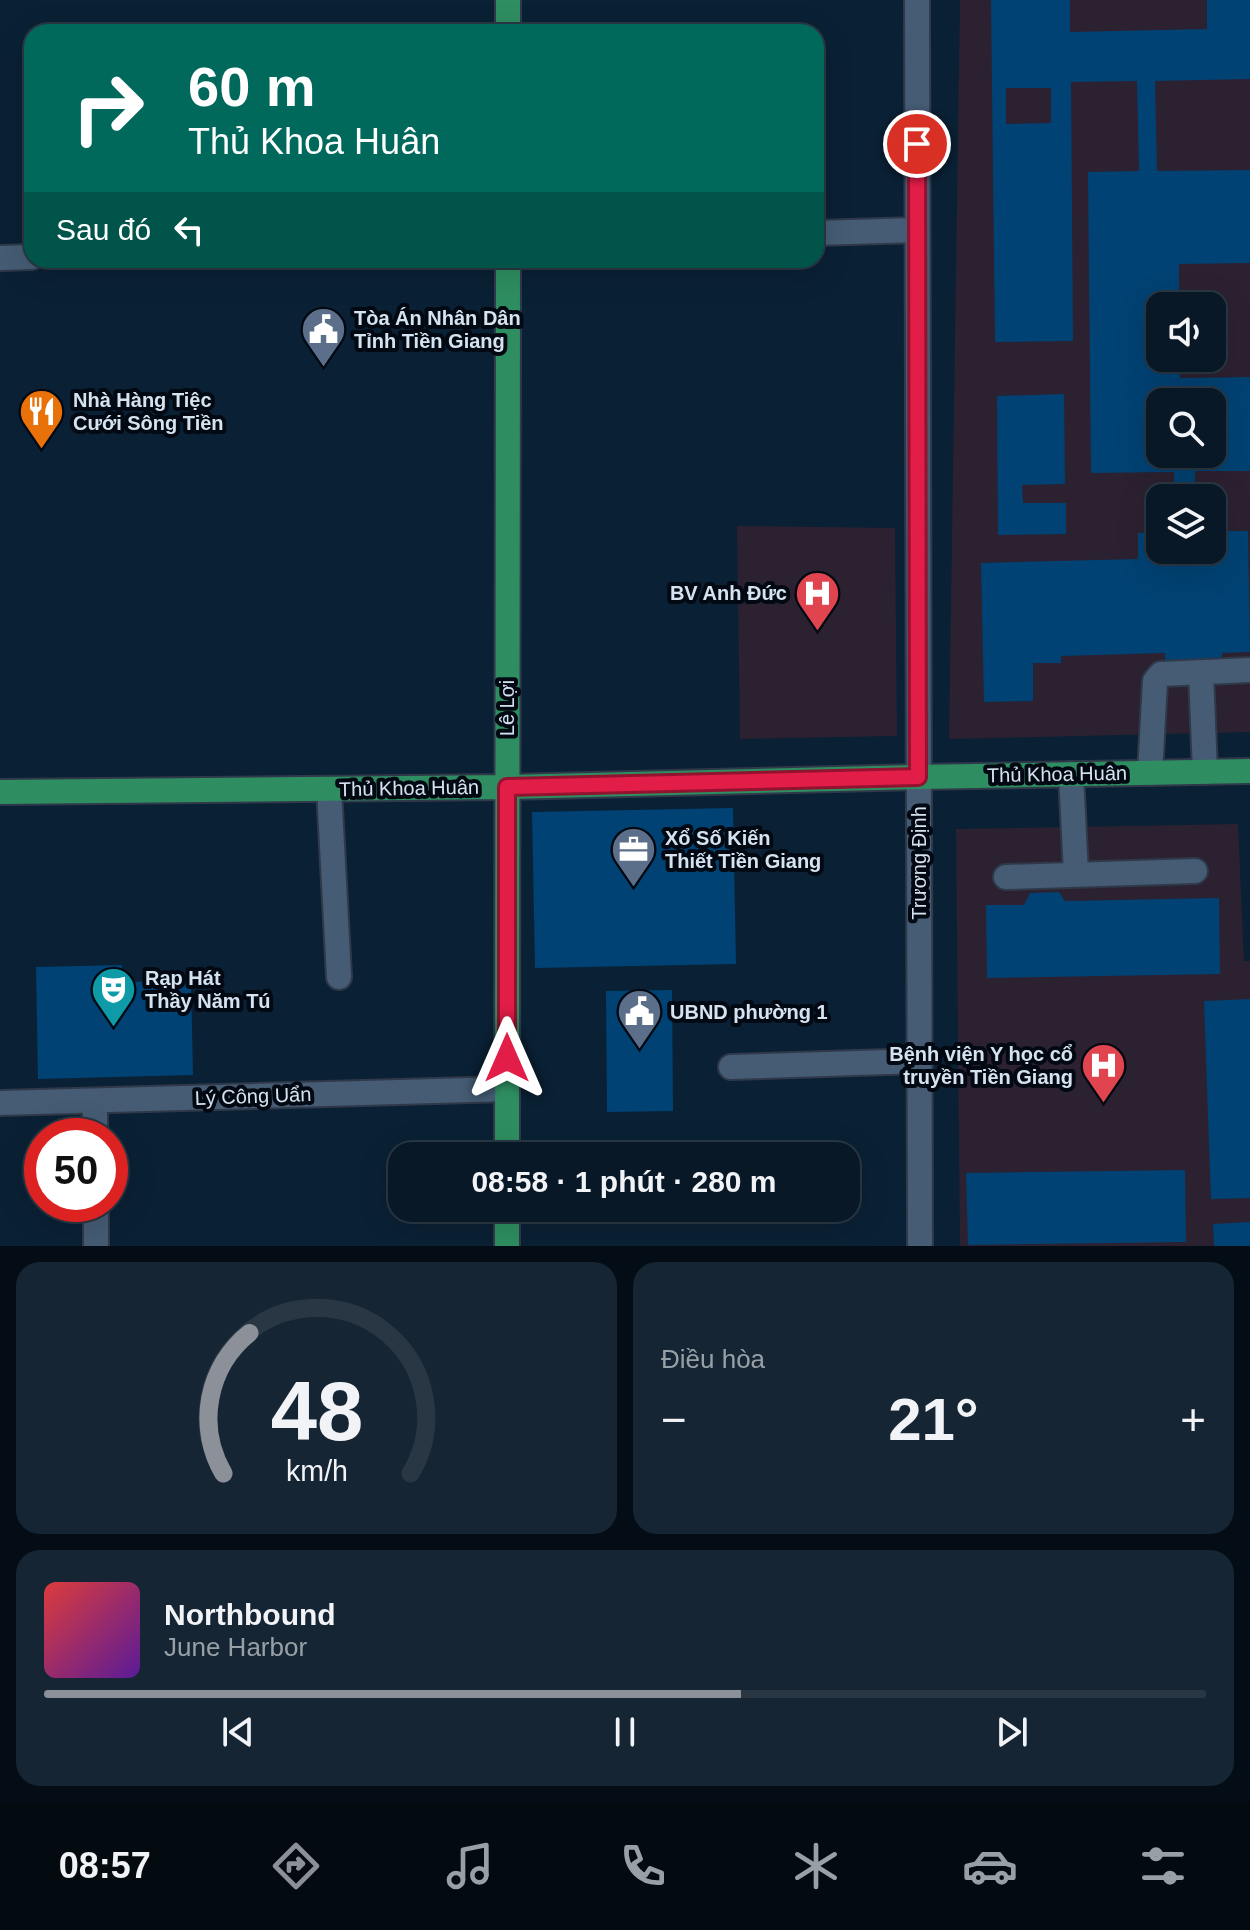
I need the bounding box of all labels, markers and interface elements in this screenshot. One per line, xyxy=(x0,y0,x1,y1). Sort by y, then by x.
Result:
text: 60 m xyxy=(188,55,316,118)
icon: right xyxy=(56,56,160,160)
pin xyxy=(883,110,951,178)
text: Thủ Khoa Huân xyxy=(188,121,440,162)
icon: arrive xyxy=(895,122,939,166)
icon: left xyxy=(167,208,211,252)
text: Sau đó xyxy=(56,213,151,246)
map controls xyxy=(1146,292,1226,564)
button: sound xyxy=(1146,292,1226,372)
public building icon: Tòa Án Nhân Dân Tỉnh Tiền Giang xyxy=(299,306,347,369)
place label: Tòa Án Nhân Dân Tỉnh Tiền Giang xyxy=(354,307,521,352)
restaurant icon: Nhà Hàng Tiệc Cưới Sông Tiền xyxy=(18,388,66,451)
button: search xyxy=(1146,388,1226,468)
place label: Nhà Hàng Tiệc Cưới Sông Tiền xyxy=(73,389,224,434)
button: layers xyxy=(1146,484,1226,564)
hospital icon: BV Anh Đức xyxy=(794,569,842,632)
place label: BV Anh Đức xyxy=(670,582,787,604)
street label: Lê Lợi xyxy=(496,680,518,736)
street label: Thủ Khoa Huân xyxy=(987,762,1127,786)
street label: Thủ Khoa Huân xyxy=(339,776,479,800)
street label: Trương Định xyxy=(908,806,930,920)
office icon: Xổ Số Kiến Thiết Tiền Giang xyxy=(610,825,658,888)
place label: Xổ Số Kiến Thiết Tiền Giang xyxy=(665,827,821,872)
theatre icon: Rạp Hát Thầy Năm Tú xyxy=(90,966,138,1029)
place label: Rạp Hát Thầy Năm Tú xyxy=(145,967,271,1012)
public building icon: UBND phường 1 xyxy=(615,988,663,1051)
place label: UBND phường 1 xyxy=(670,1001,828,1023)
position arrow xyxy=(465,1016,549,1100)
hospital icon: Bệnh viện Y học cổ truyền Tiền Giang xyxy=(1080,1041,1128,1104)
place label: Bệnh viện Y học cổ truyền Tiền Giang xyxy=(889,1043,1073,1088)
street label: Lý Công Uẩn xyxy=(194,1083,312,1109)
speed limit sign: 50 xyxy=(24,1118,128,1222)
text: 08:58 · 1 phút · 280 m xyxy=(471,1165,777,1198)
text: Điều hòa xyxy=(661,1344,765,1374)
text: 48 xyxy=(270,1365,363,1458)
text: 21° xyxy=(888,1386,979,1453)
text: − xyxy=(661,1395,687,1444)
text: + xyxy=(1180,1395,1206,1444)
text: km/h xyxy=(286,1455,347,1487)
text: Northbound xyxy=(164,1598,336,1631)
text: June Harbor xyxy=(164,1632,307,1662)
icon: previous xyxy=(216,1710,260,1754)
icon: pause xyxy=(603,1710,647,1754)
icon: next xyxy=(990,1710,1034,1754)
icon: directions xyxy=(268,1838,324,1894)
icon: music xyxy=(442,1838,498,1894)
icon: phone xyxy=(615,1838,671,1894)
icon: climate xyxy=(788,1838,844,1894)
icon: car xyxy=(962,1838,1018,1894)
icon: filters xyxy=(1135,1838,1191,1894)
text: 08:57 xyxy=(59,1845,151,1886)

